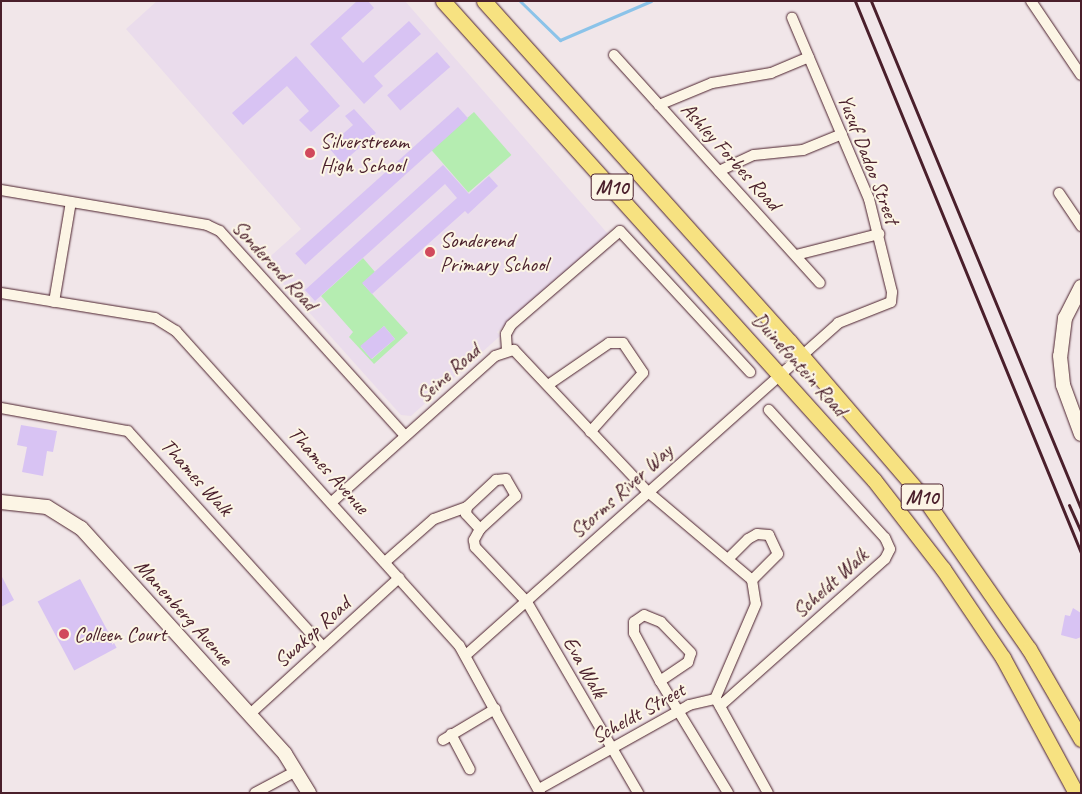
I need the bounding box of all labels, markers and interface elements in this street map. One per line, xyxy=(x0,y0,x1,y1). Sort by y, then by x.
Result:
street label: Yusuf Dadoo Street xyxy=(832,90,906,228)
street label: Ashley Forbes Road xyxy=(676,97,786,215)
place label: Silverstream High School xyxy=(320,128,409,178)
marker: Silverstream High School xyxy=(304,147,316,159)
road number: M10 xyxy=(590,170,634,204)
street label: Sonderend Road xyxy=(227,215,323,315)
place label: Sonderend Primary School xyxy=(440,227,548,277)
marker: Sonderend Primary School xyxy=(424,246,436,258)
street label: Duinefontein Road xyxy=(747,307,853,421)
street label: Seine Road xyxy=(411,338,485,408)
street label: Thames Avenue xyxy=(283,421,375,519)
street label: Thames Walk xyxy=(155,433,239,521)
street label: Storms River Way xyxy=(564,438,678,544)
road number: M10 xyxy=(900,480,944,514)
street label: Scheldt Walk xyxy=(787,543,873,623)
street label: Manenberg Avenue xyxy=(130,554,238,670)
street label: Swakop Road xyxy=(269,592,355,672)
place label: Colleen Court xyxy=(74,621,166,647)
marker: Colleen Court xyxy=(58,628,70,640)
street label: Eva Walk xyxy=(558,631,612,703)
street label: Scheldt Street xyxy=(587,677,689,749)

